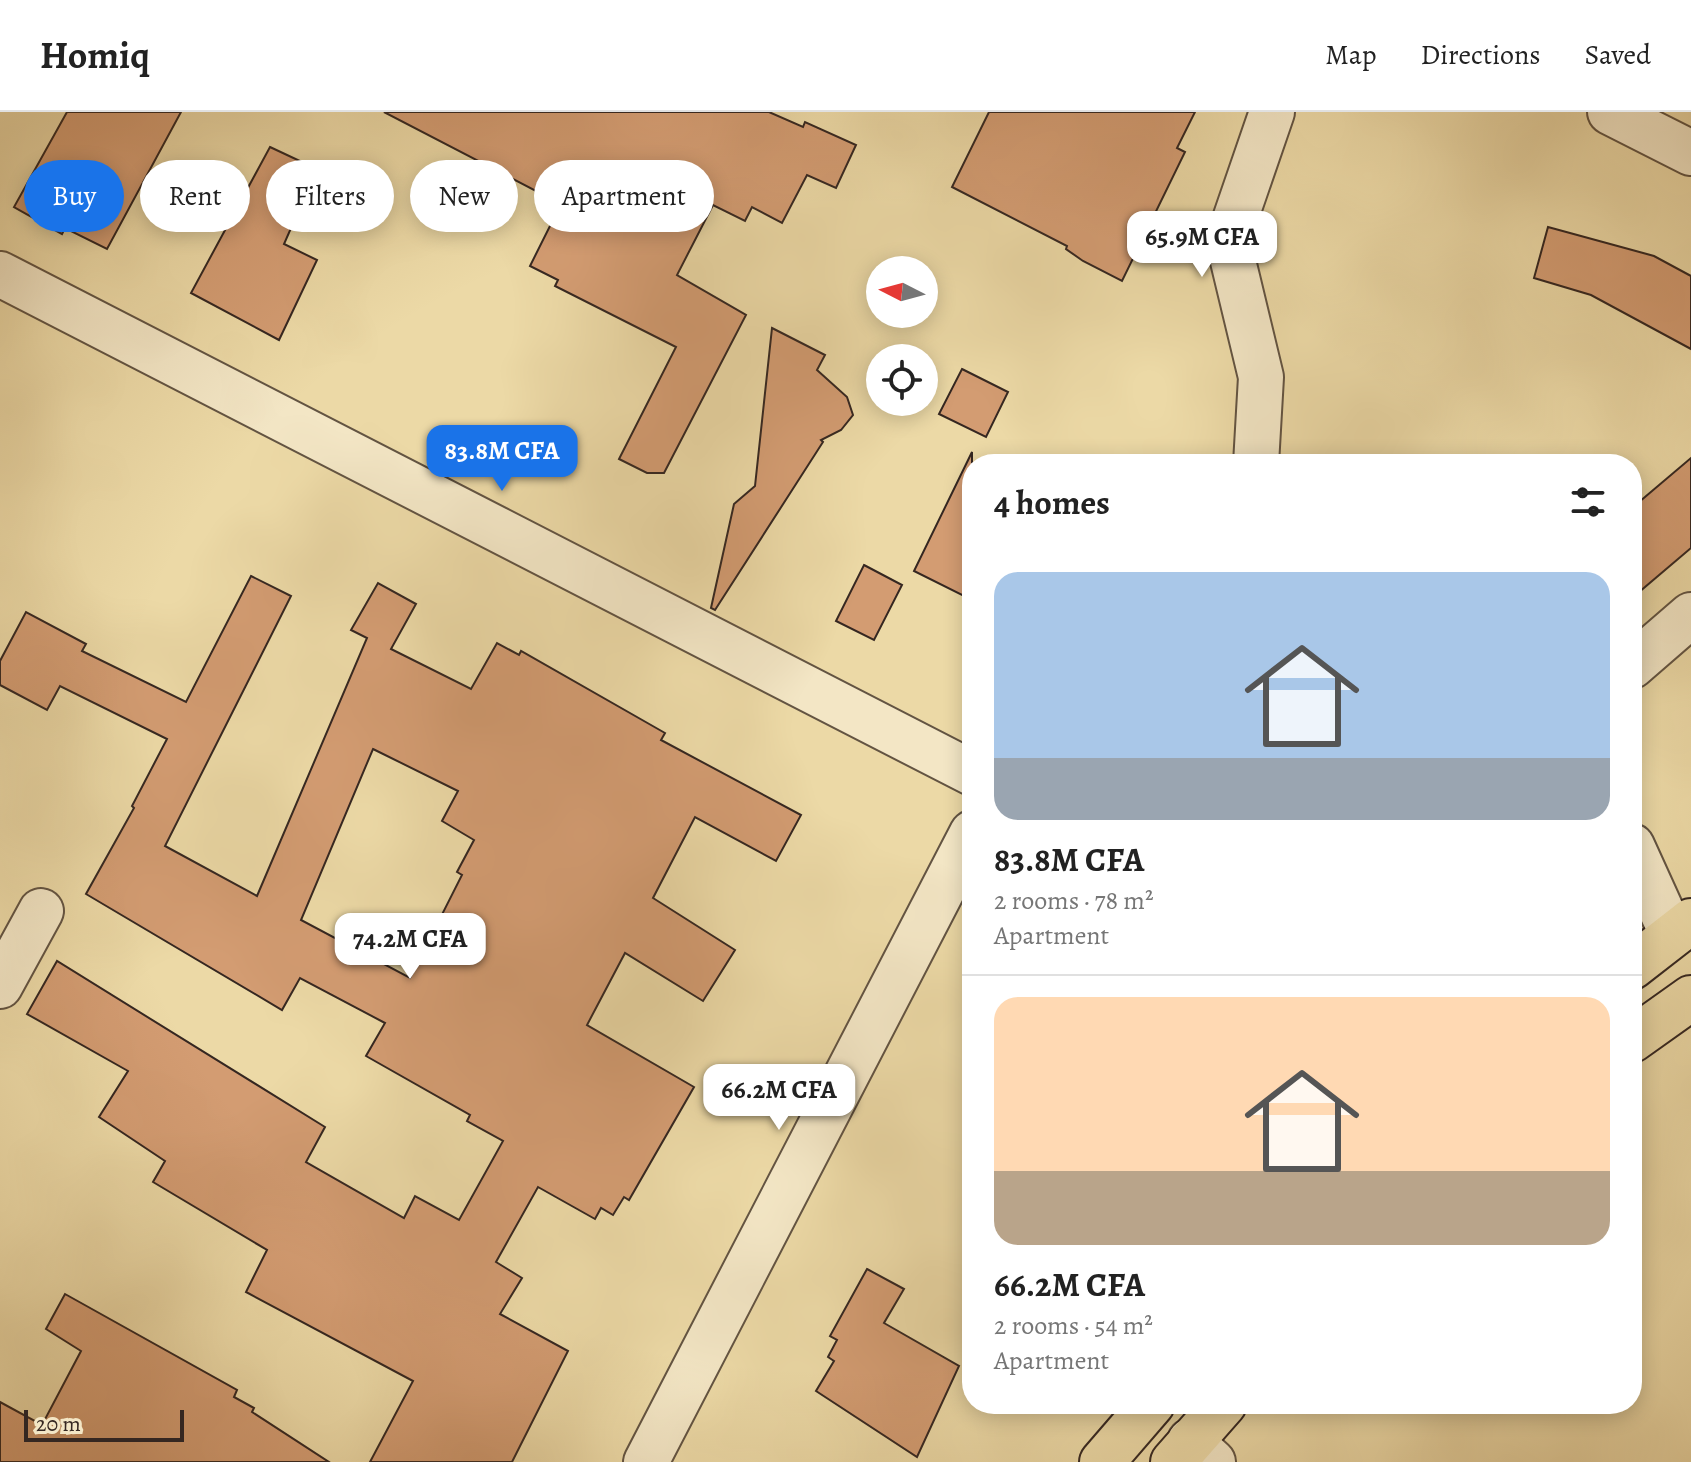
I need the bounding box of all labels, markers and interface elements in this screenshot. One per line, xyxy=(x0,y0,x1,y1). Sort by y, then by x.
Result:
text: Homiq xyxy=(40,29,150,81)
text: Map xyxy=(1325,36,1376,74)
text: Directions xyxy=(1420,36,1541,74)
text: Saved xyxy=(1585,36,1651,74)
chip: Buy xyxy=(24,160,124,232)
chip: Rent xyxy=(140,160,250,232)
chip: Filters xyxy=(266,160,394,232)
chip: New xyxy=(410,160,518,232)
chip: Apartment xyxy=(534,160,714,232)
pin: 65.9M CFA xyxy=(1110,211,1294,279)
text: 65.9M CFA xyxy=(1145,219,1259,254)
north arrow xyxy=(866,256,938,328)
map controls xyxy=(866,256,938,416)
button: locate xyxy=(866,344,938,416)
pin: 83.8M CFA xyxy=(410,425,594,493)
text: 83.8M CFA xyxy=(445,433,559,468)
text: 4 homes xyxy=(994,479,1110,526)
icon: filters xyxy=(1566,480,1610,524)
icon: home xyxy=(1230,624,1374,768)
text: 83.8M CFA xyxy=(994,836,1144,883)
text: 2 rooms · 78 m² xyxy=(994,883,1153,918)
pin: 74.2M CFA xyxy=(318,913,502,981)
text: Apartment xyxy=(994,918,1109,953)
text: 74.2M CFA xyxy=(353,921,467,956)
icon: home xyxy=(1230,1049,1374,1193)
pin: 66.2M CFA xyxy=(687,1064,871,1132)
text: 66.2M CFA xyxy=(721,1072,837,1107)
text: 66.2M CFA xyxy=(994,1261,1145,1308)
text: 2 rooms · 54 m² xyxy=(994,1308,1153,1343)
text: Apartment xyxy=(994,1343,1109,1378)
scale bar xyxy=(24,1406,184,1442)
text: 20 m xyxy=(36,1409,81,1439)

